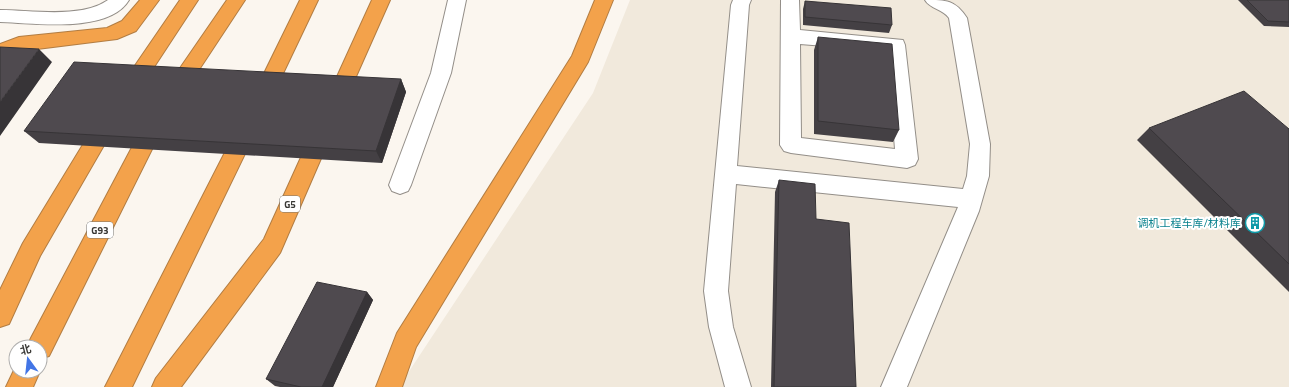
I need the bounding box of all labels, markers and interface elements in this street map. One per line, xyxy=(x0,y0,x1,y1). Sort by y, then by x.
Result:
road number: G5 xyxy=(280,196,300,212)
building icon: 调机工程车库/材料库 xyxy=(1244,212,1266,234)
place label: 调机工程车库/材料库 xyxy=(1137,215,1241,231)
road number: G93 xyxy=(87,222,113,238)
north arrow xyxy=(8,339,48,379)
text: 北 xyxy=(18,340,33,358)

